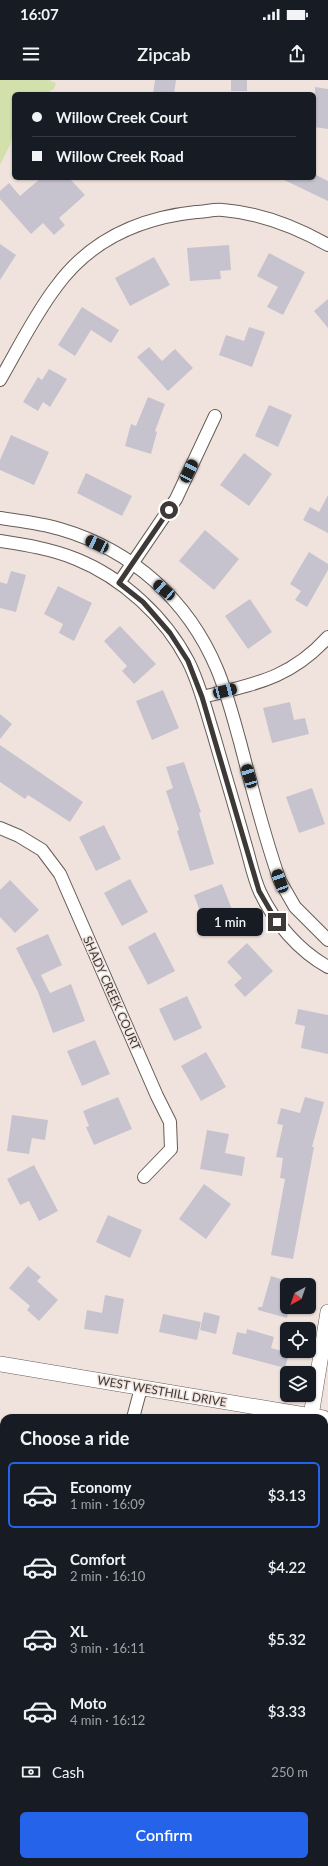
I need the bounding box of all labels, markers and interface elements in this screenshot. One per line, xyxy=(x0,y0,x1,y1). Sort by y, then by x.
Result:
text: 16:07 xyxy=(20,5,59,23)
icon: menu xyxy=(20,43,42,65)
text: Zipcab xyxy=(137,43,191,65)
icon: share xyxy=(286,43,308,65)
text: Willow Creek Court xyxy=(56,108,188,126)
text: Willow Creek Road xyxy=(56,147,184,165)
car xyxy=(178,458,200,484)
route start xyxy=(160,501,178,519)
car xyxy=(84,533,110,555)
car xyxy=(151,578,177,602)
car xyxy=(212,682,238,700)
car xyxy=(240,763,258,789)
car xyxy=(270,868,290,894)
callout: 1 min xyxy=(197,908,263,936)
route end xyxy=(268,913,286,931)
text: 1 min xyxy=(214,914,246,930)
street label: SHADY CREEK COURT xyxy=(80,934,144,1052)
north arrow xyxy=(280,1278,316,1314)
map controls xyxy=(280,1278,316,1402)
button: locate xyxy=(280,1322,316,1358)
button: layers xyxy=(280,1366,316,1402)
street label: WEST WESTHILL DRIVE xyxy=(96,1372,228,1410)
text: Choose a ride xyxy=(20,1427,129,1449)
icon: car xyxy=(22,1477,58,1513)
text: Economy xyxy=(70,1478,131,1496)
text: $3.13 xyxy=(268,1486,306,1504)
text: 1 min · 16:09 xyxy=(70,1496,145,1512)
icon: car xyxy=(22,1549,58,1585)
text: Comfort xyxy=(70,1550,126,1568)
text: $4.22 xyxy=(268,1558,306,1576)
text: 2 min · 16:10 xyxy=(70,1568,145,1584)
icon: car xyxy=(22,1621,58,1657)
text: XL xyxy=(70,1622,88,1640)
text: $5.32 xyxy=(268,1630,306,1648)
text: 3 min · 16:11 xyxy=(70,1640,145,1656)
icon: car xyxy=(22,1693,58,1729)
text: Moto xyxy=(70,1694,107,1712)
text: $3.33 xyxy=(268,1702,306,1720)
text: 4 min · 16:12 xyxy=(70,1712,145,1728)
icon: cash xyxy=(20,1761,42,1783)
text: Cash xyxy=(52,1763,84,1781)
text: 250 m xyxy=(271,1764,308,1780)
button: Confirm xyxy=(20,1812,308,1858)

